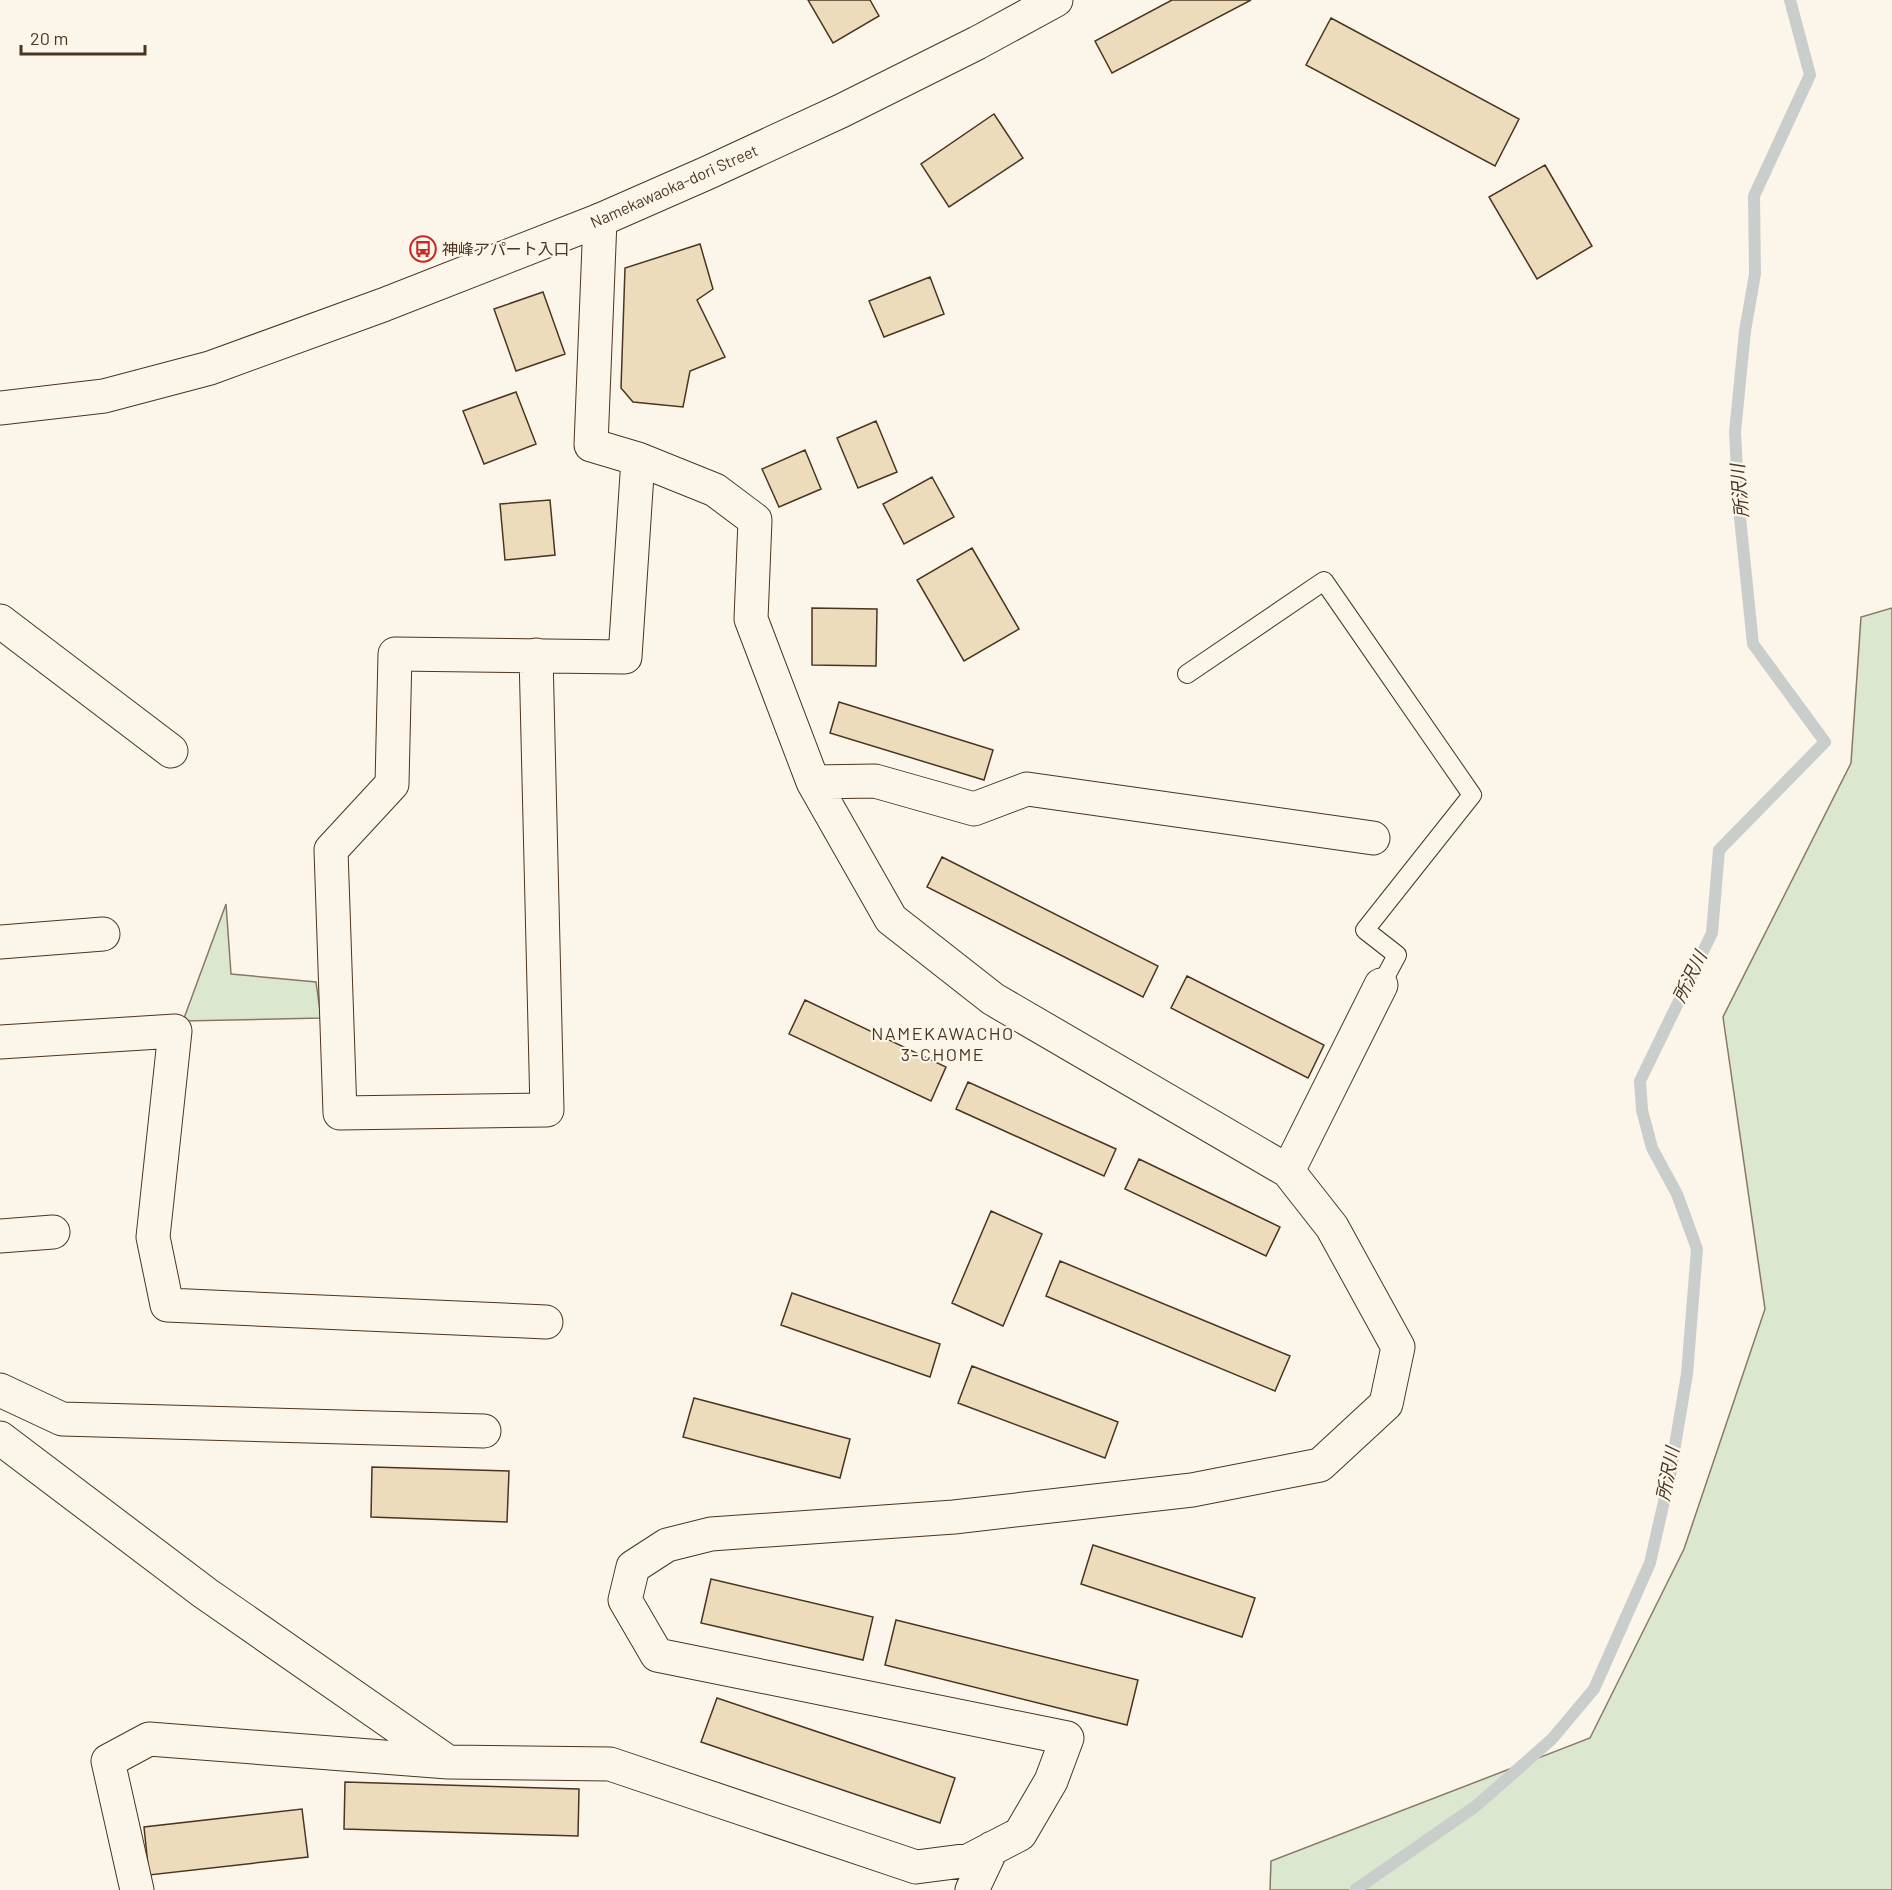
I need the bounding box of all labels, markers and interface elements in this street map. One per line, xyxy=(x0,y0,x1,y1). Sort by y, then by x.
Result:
scale bar xyxy=(21,18,146,56)
text: 20 m xyxy=(30,27,68,49)
street label: Namekawaoka-dori Street xyxy=(587,140,761,231)
bus stop icon: 神峰アパート入口 xyxy=(408,234,438,264)
place label: 神峰アパート入口 xyxy=(442,239,570,258)
water label: 所沢川 xyxy=(1726,461,1752,519)
water label: 所沢川 xyxy=(1667,946,1712,1006)
district label: NAMEKAWACHO 3-CHOME xyxy=(871,1022,1015,1065)
water label: 所沢川 xyxy=(1651,1443,1683,1502)

